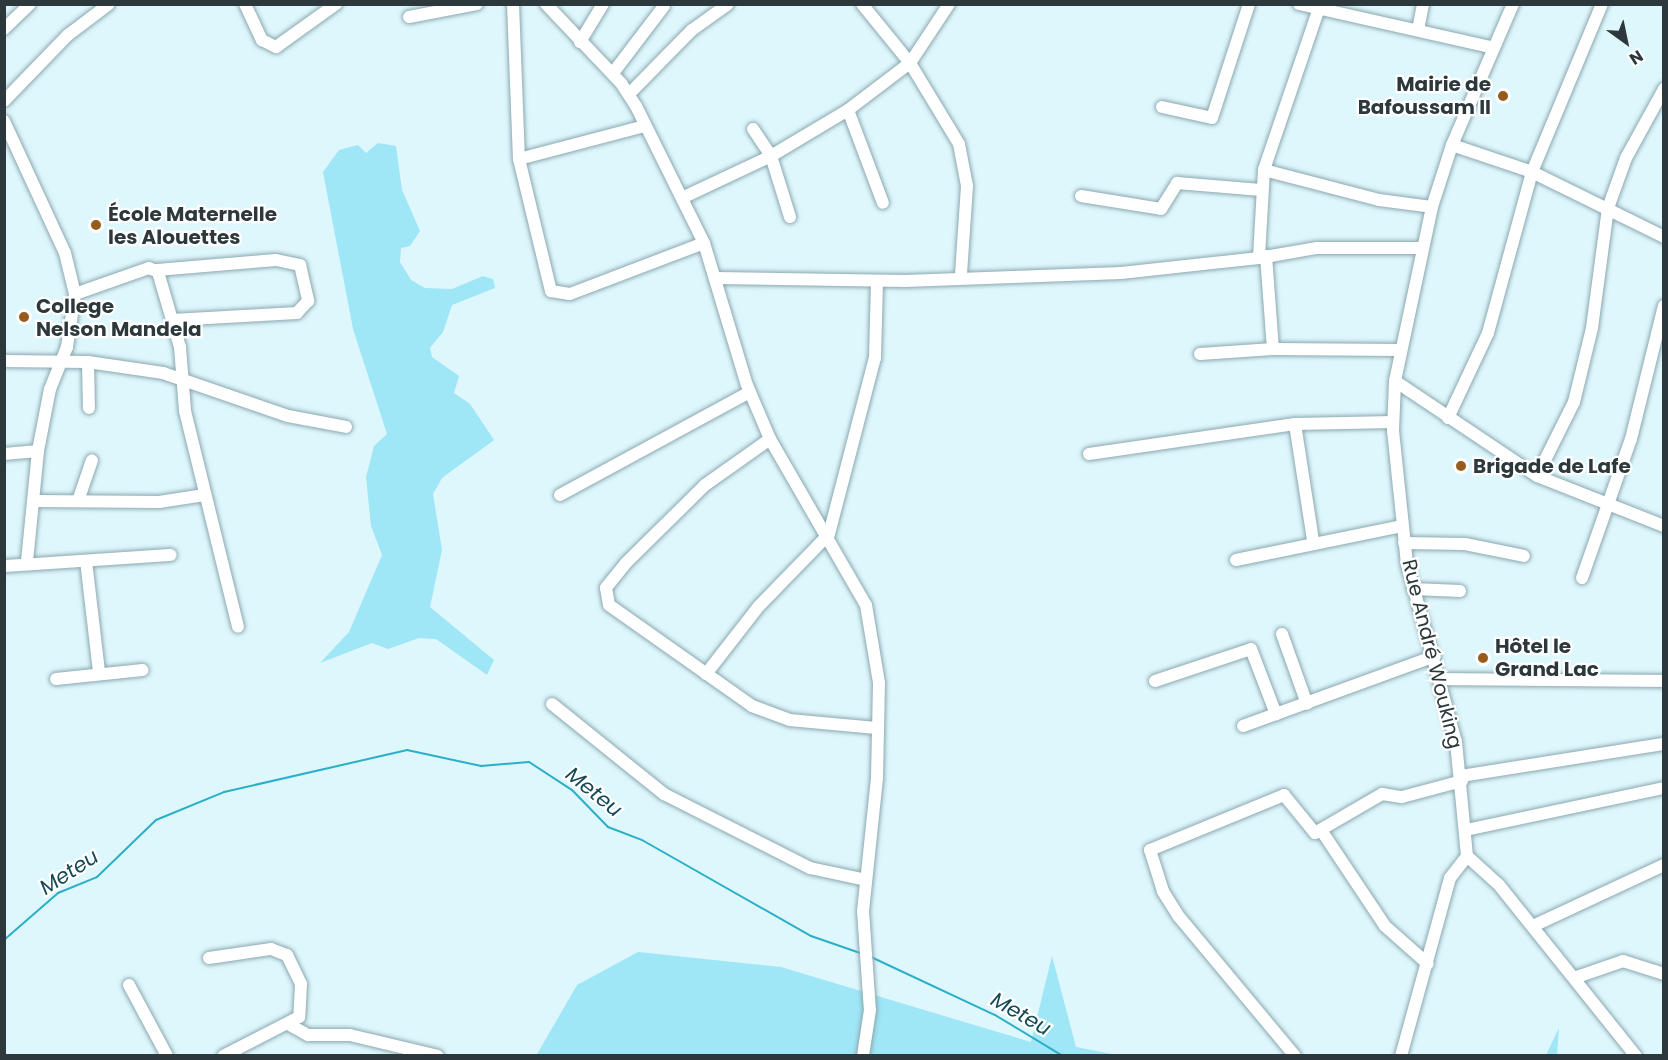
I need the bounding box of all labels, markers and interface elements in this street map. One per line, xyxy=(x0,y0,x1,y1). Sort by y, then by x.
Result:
north arrow xyxy=(1596,12,1656,72)
text: N xyxy=(1625,45,1647,70)
place label: Mairie de Bafoussam II xyxy=(1358,72,1491,119)
marker: Mairie de Bafoussam II xyxy=(1496,89,1510,103)
place label: École Maternelle les Alouettes xyxy=(108,202,277,249)
marker: École Maternelle les Alouettes xyxy=(89,218,103,232)
place label: College Nelson Mandela xyxy=(36,294,202,341)
marker: College Nelson Mandela xyxy=(17,310,31,324)
place label: Brigade de Lafe xyxy=(1473,454,1631,478)
marker: Brigade de Lafe xyxy=(1454,459,1468,473)
street label: Rue André Wouking xyxy=(1397,557,1467,751)
place label: Hôtel le Grand Lac xyxy=(1495,634,1599,681)
marker: Hôtel le Grand Lac xyxy=(1476,651,1490,665)
water label: Meteu xyxy=(561,762,627,822)
water label: Meteu xyxy=(35,844,103,900)
water label: Meteu xyxy=(986,987,1056,1041)

